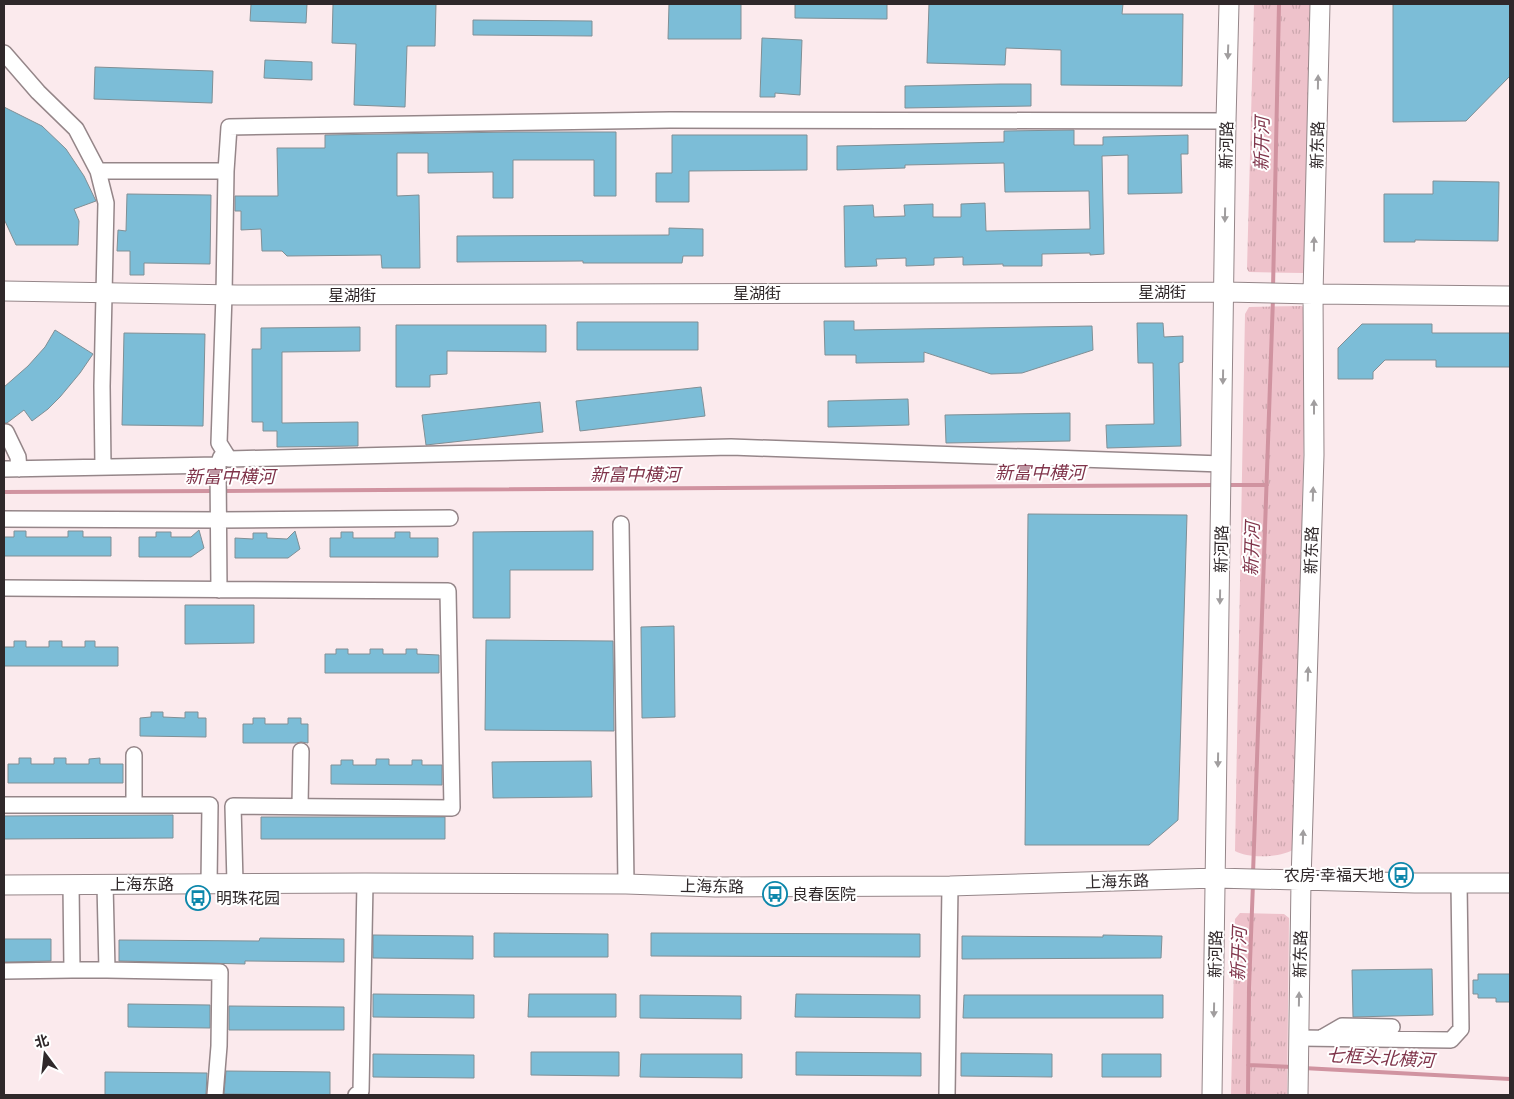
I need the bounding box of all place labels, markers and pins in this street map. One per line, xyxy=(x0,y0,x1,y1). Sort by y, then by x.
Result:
bus stop icon: 农房·幸福天地 xyxy=(1388,862,1414,888)
place label: 农房·幸福天地 xyxy=(1283,865,1384,885)
bus stop icon: 良春医院 xyxy=(762,881,788,907)
place label: 良春医院 xyxy=(792,884,856,904)
bus stop icon: 明珠花园 xyxy=(185,885,211,911)
place label: 明珠花园 xyxy=(216,888,280,908)

